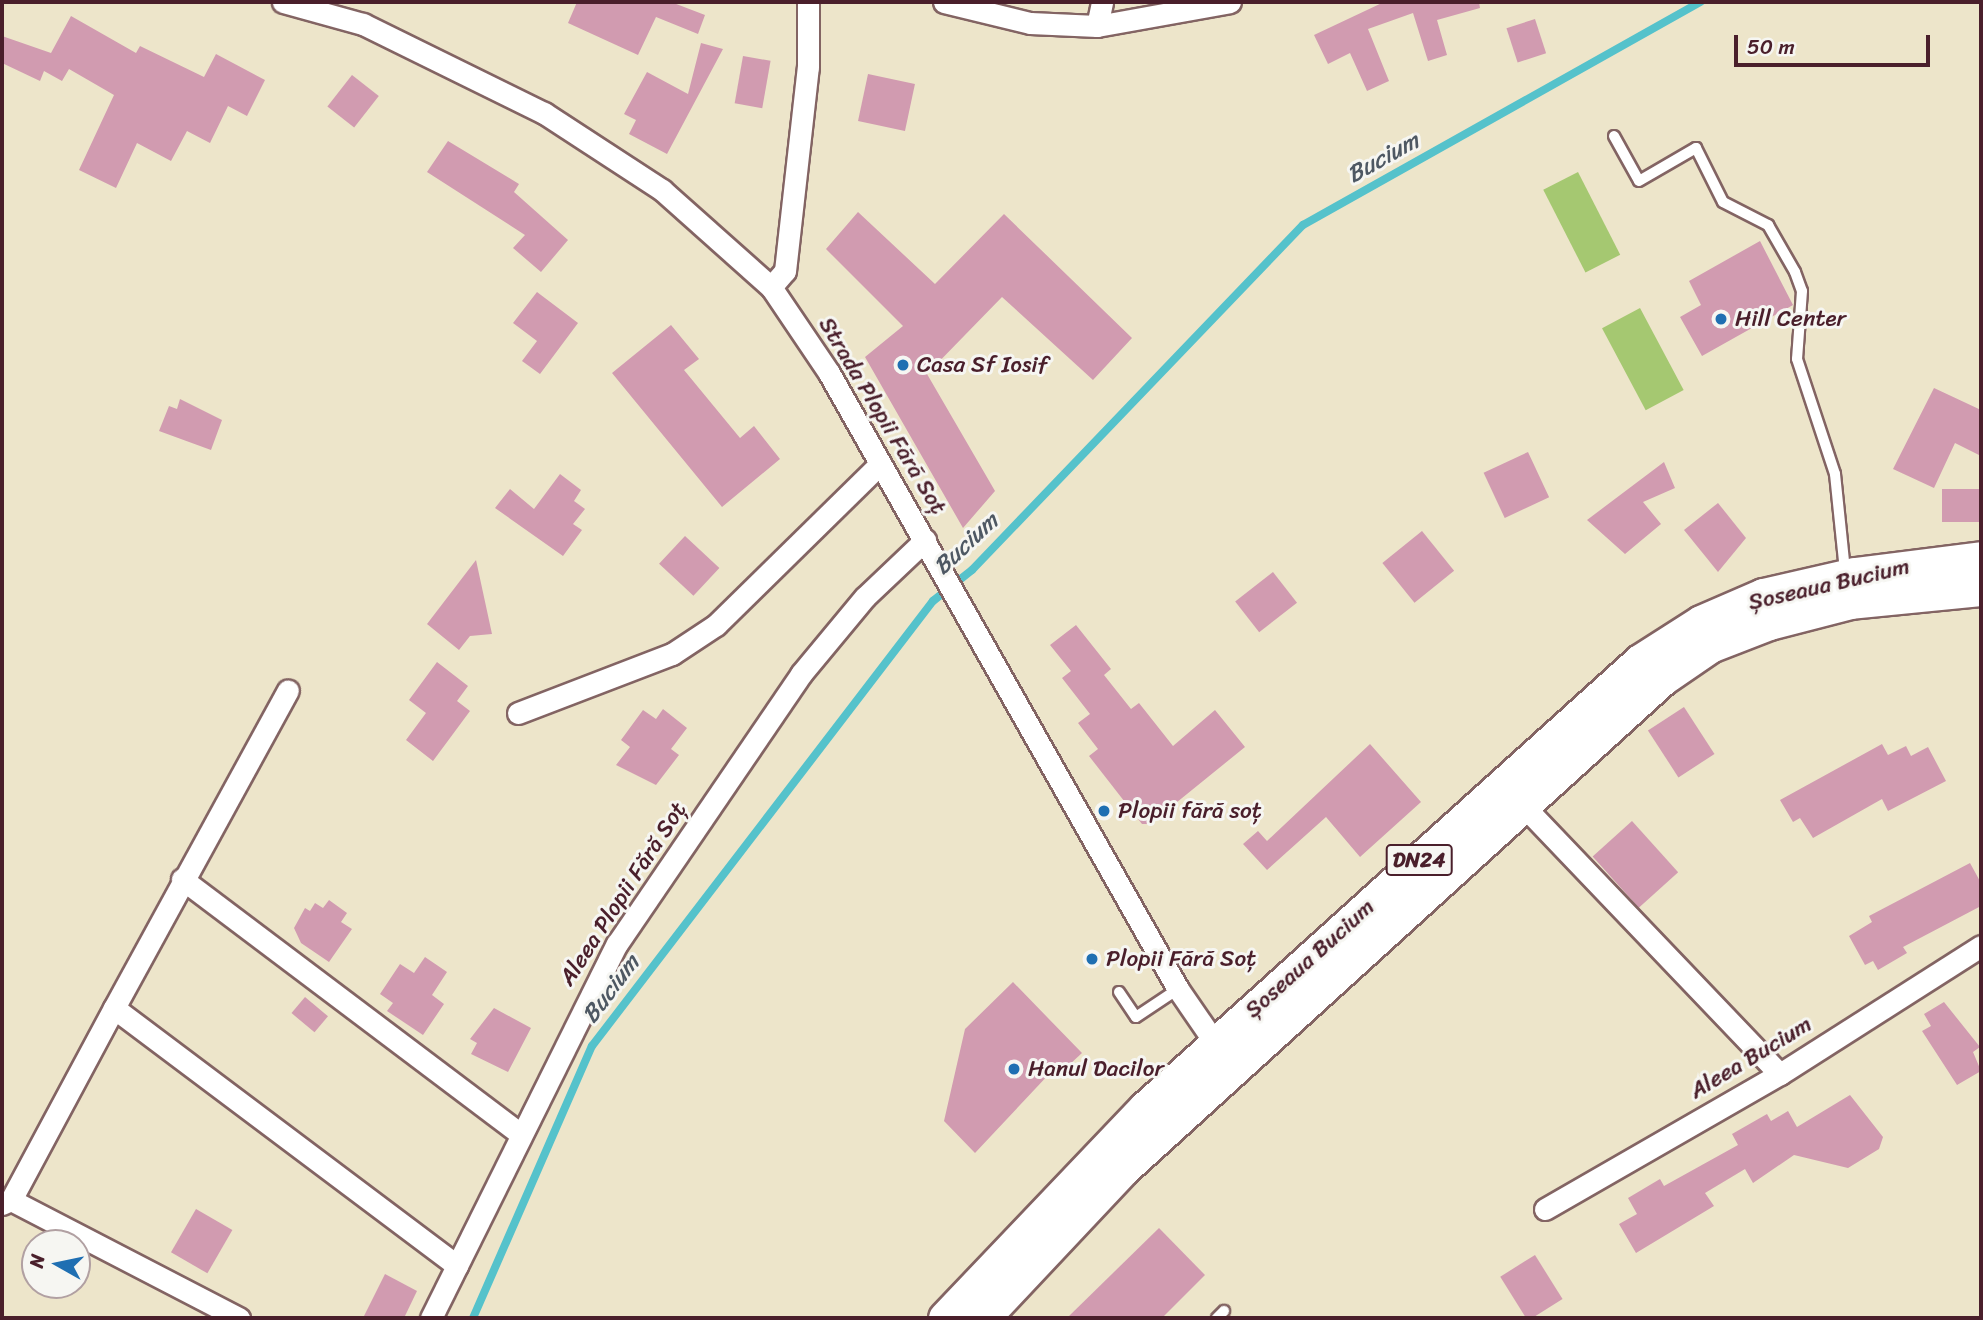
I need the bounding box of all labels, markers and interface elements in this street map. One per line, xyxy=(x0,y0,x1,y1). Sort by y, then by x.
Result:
scale bar xyxy=(1738,21,1934,65)
text: 50 m xyxy=(1747,28,1795,66)
water label: Bucium xyxy=(1342,127,1424,189)
place label: Hill Center xyxy=(1735,305,1847,333)
marker: Hill Center xyxy=(1713,311,1729,327)
street label: Strada Plopii Fără Soț xyxy=(812,312,952,520)
place label: Casa Sf Iosif xyxy=(917,351,1049,379)
marker: Casa Sf Iosif xyxy=(895,357,911,373)
water label: Bucium xyxy=(928,507,1004,581)
street label: Șoseaua Bucium xyxy=(1746,553,1912,617)
street label: Aleea Plopii Fără Soț xyxy=(553,797,693,991)
place label: Plopii fără soț xyxy=(1118,797,1262,825)
marker: Plopii fără soț xyxy=(1096,803,1112,819)
road number: DN24 xyxy=(1384,842,1454,878)
street label: Șoseaua Bucium xyxy=(1240,894,1380,1024)
place label: Plopii Fără Soț xyxy=(1106,945,1256,973)
water label: Bucium xyxy=(576,949,646,1029)
marker: Plopii Fără Soț xyxy=(1084,951,1100,967)
street label: Aleea Bucium xyxy=(1685,1011,1817,1105)
place label: Hanul Dacilor xyxy=(1028,1055,1164,1083)
marker: Hanul Dacilor xyxy=(1006,1061,1022,1077)
north arrow xyxy=(21,1229,91,1299)
text: N xyxy=(19,1252,54,1270)

